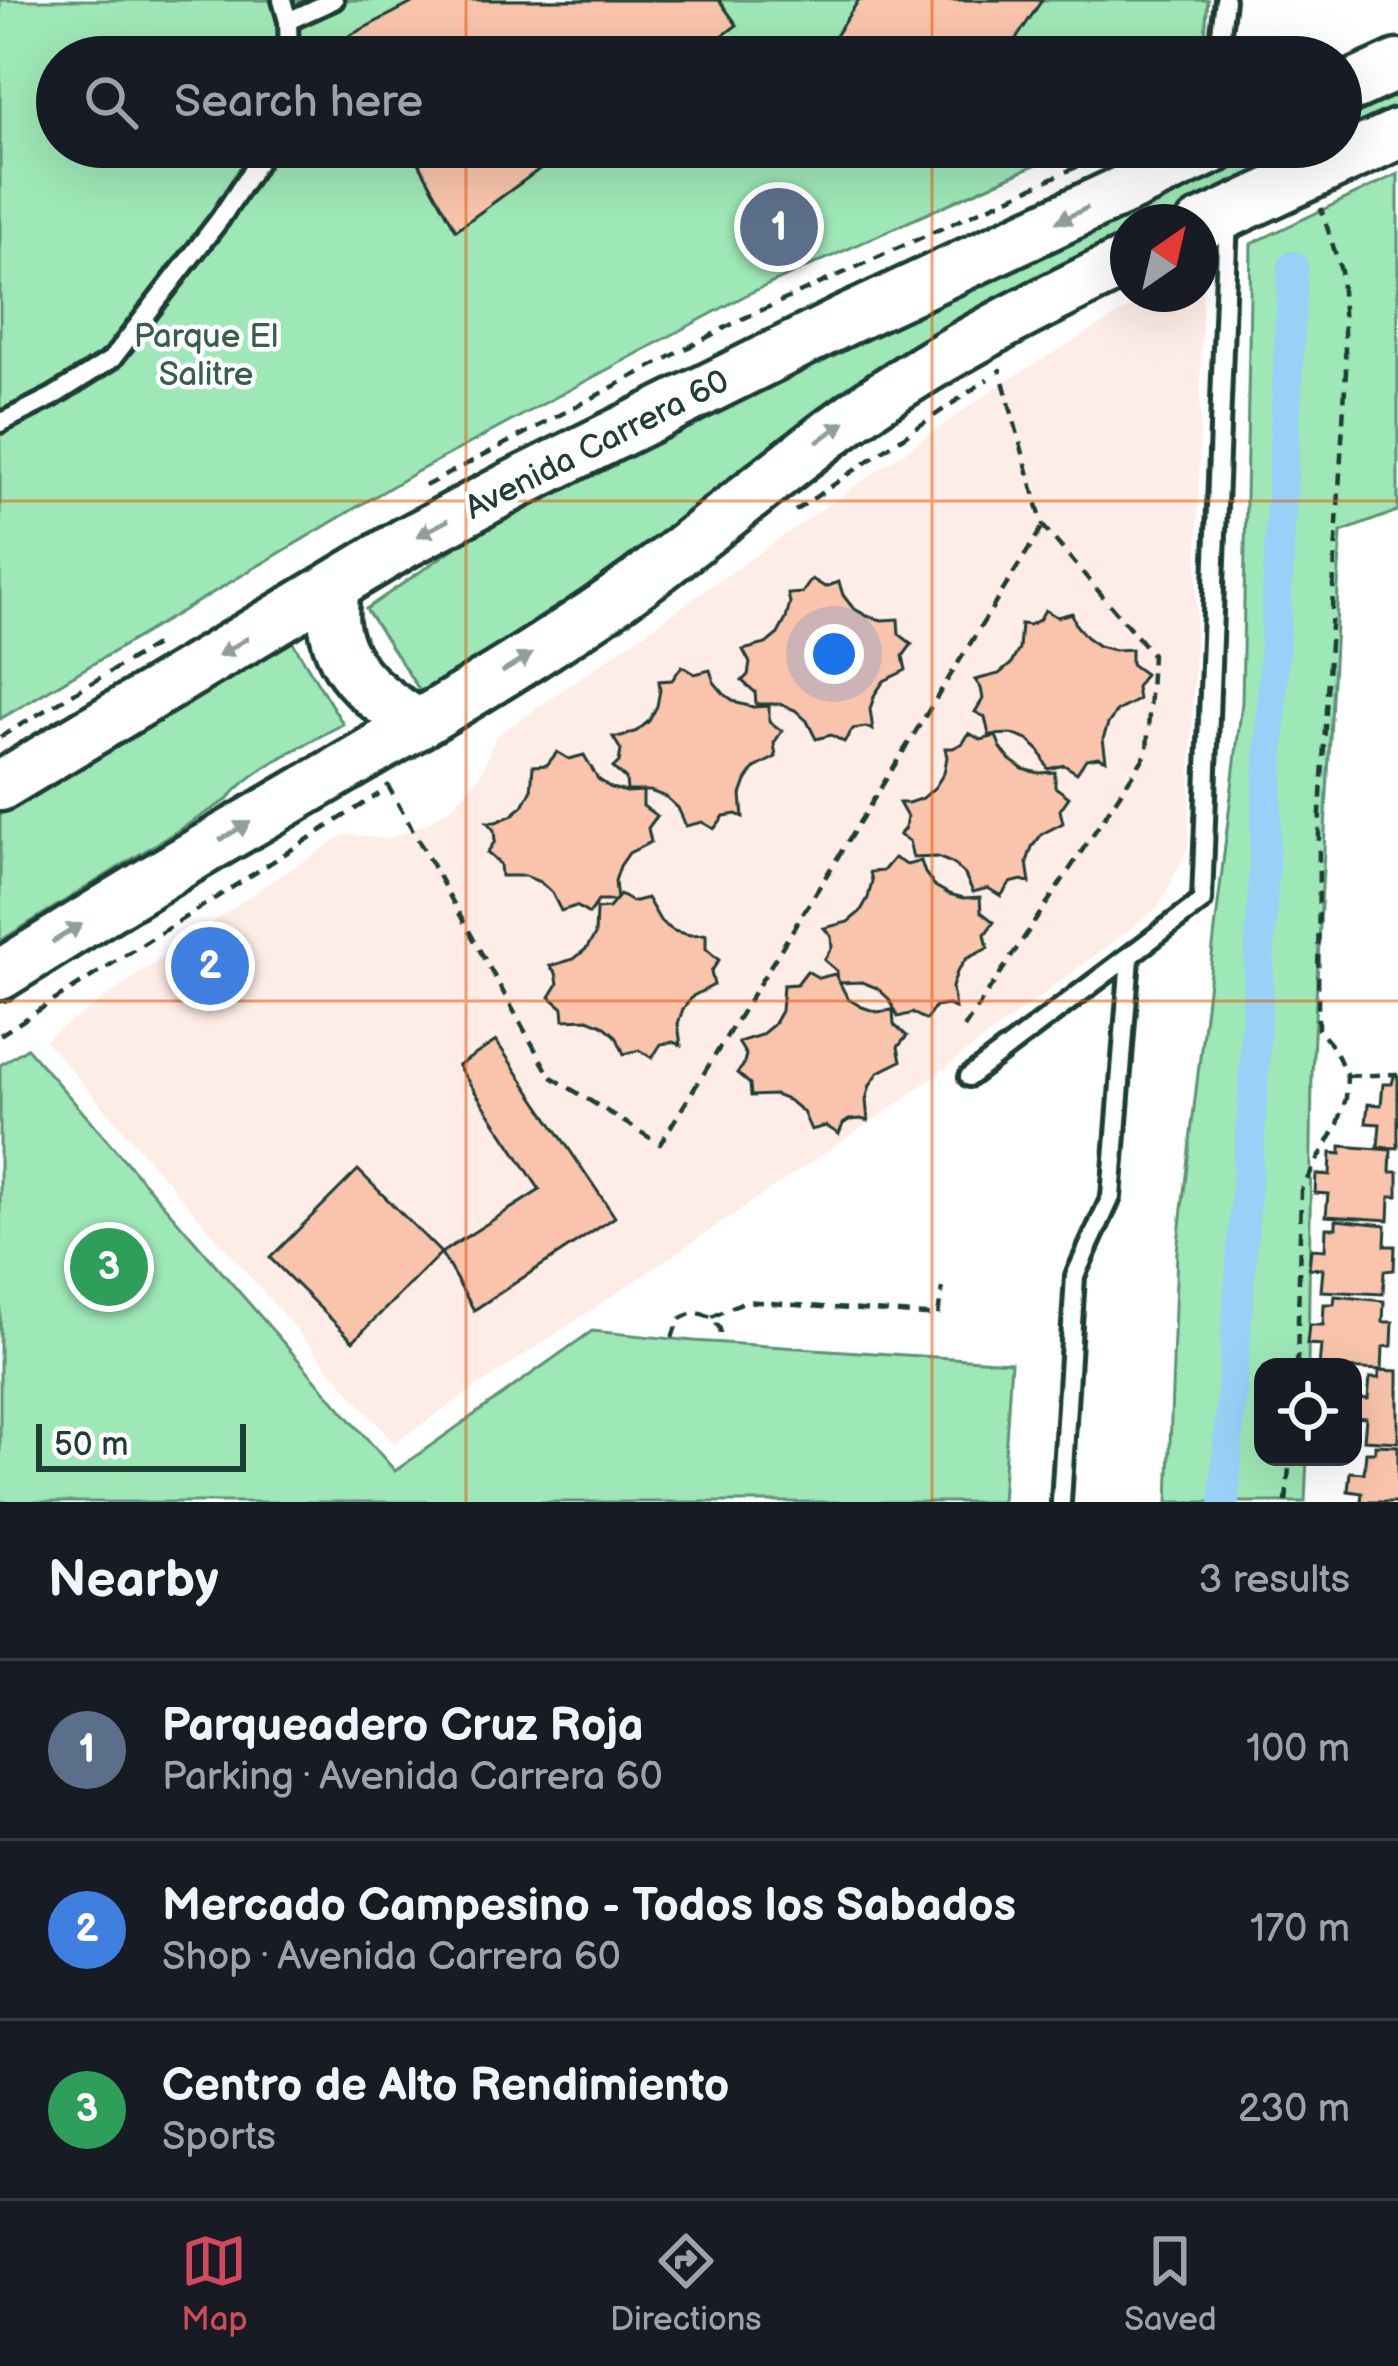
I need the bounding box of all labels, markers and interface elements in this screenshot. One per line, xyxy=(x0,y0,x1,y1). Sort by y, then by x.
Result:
search box xyxy=(36,36,1362,168)
icon: search xyxy=(78,69,144,135)
text: Search here xyxy=(174,75,423,130)
pin: 1 xyxy=(740,182,818,272)
north arrow xyxy=(1110,204,1218,312)
one-way arrow xyxy=(1054,205,1089,225)
park label: Parque El Salitre xyxy=(134,317,278,395)
street label: Avenida Carrera 60 xyxy=(459,361,735,529)
one-way arrow xyxy=(815,421,847,445)
one-way arrow xyxy=(416,517,451,538)
your location xyxy=(804,624,864,684)
one-way arrow xyxy=(216,636,250,657)
one-way arrow xyxy=(501,653,534,675)
one-way arrow xyxy=(218,822,252,843)
pin: 2 xyxy=(171,921,249,1011)
one-way arrow xyxy=(50,923,84,944)
pin: 3 xyxy=(70,1222,148,1312)
map controls xyxy=(1254,1358,1362,1466)
button: locate xyxy=(1254,1358,1362,1466)
scale bar xyxy=(36,1418,246,1471)
text: 50 m xyxy=(54,1425,129,1465)
text: Nearby xyxy=(48,1550,219,1611)
text: 3 results xyxy=(1198,1557,1350,1604)
text: Parqueadero Cruz Roja xyxy=(162,1699,644,1754)
text: 1 xyxy=(79,1726,95,1773)
text: 100 m xyxy=(1246,1726,1350,1773)
text: Parking · Avenida Carrera 60 xyxy=(162,1754,663,1801)
text: Mercado Campesino - Todos los Sabados xyxy=(162,1879,1016,1934)
text: 2 xyxy=(75,1906,99,1953)
text: 170 m xyxy=(1250,1906,1350,1953)
text: Shop · Avenida Carrera 60 xyxy=(162,1934,621,1981)
text: Centro de Alto Rendimiento xyxy=(162,2059,729,2114)
text: 3 xyxy=(76,2086,98,2133)
text: 230 m xyxy=(1238,2086,1350,2133)
text: Sports xyxy=(162,2114,276,2161)
tab: Map xyxy=(181,2228,248,2340)
tab: Directions xyxy=(610,2228,762,2340)
tab: Saved xyxy=(1124,2228,1217,2340)

